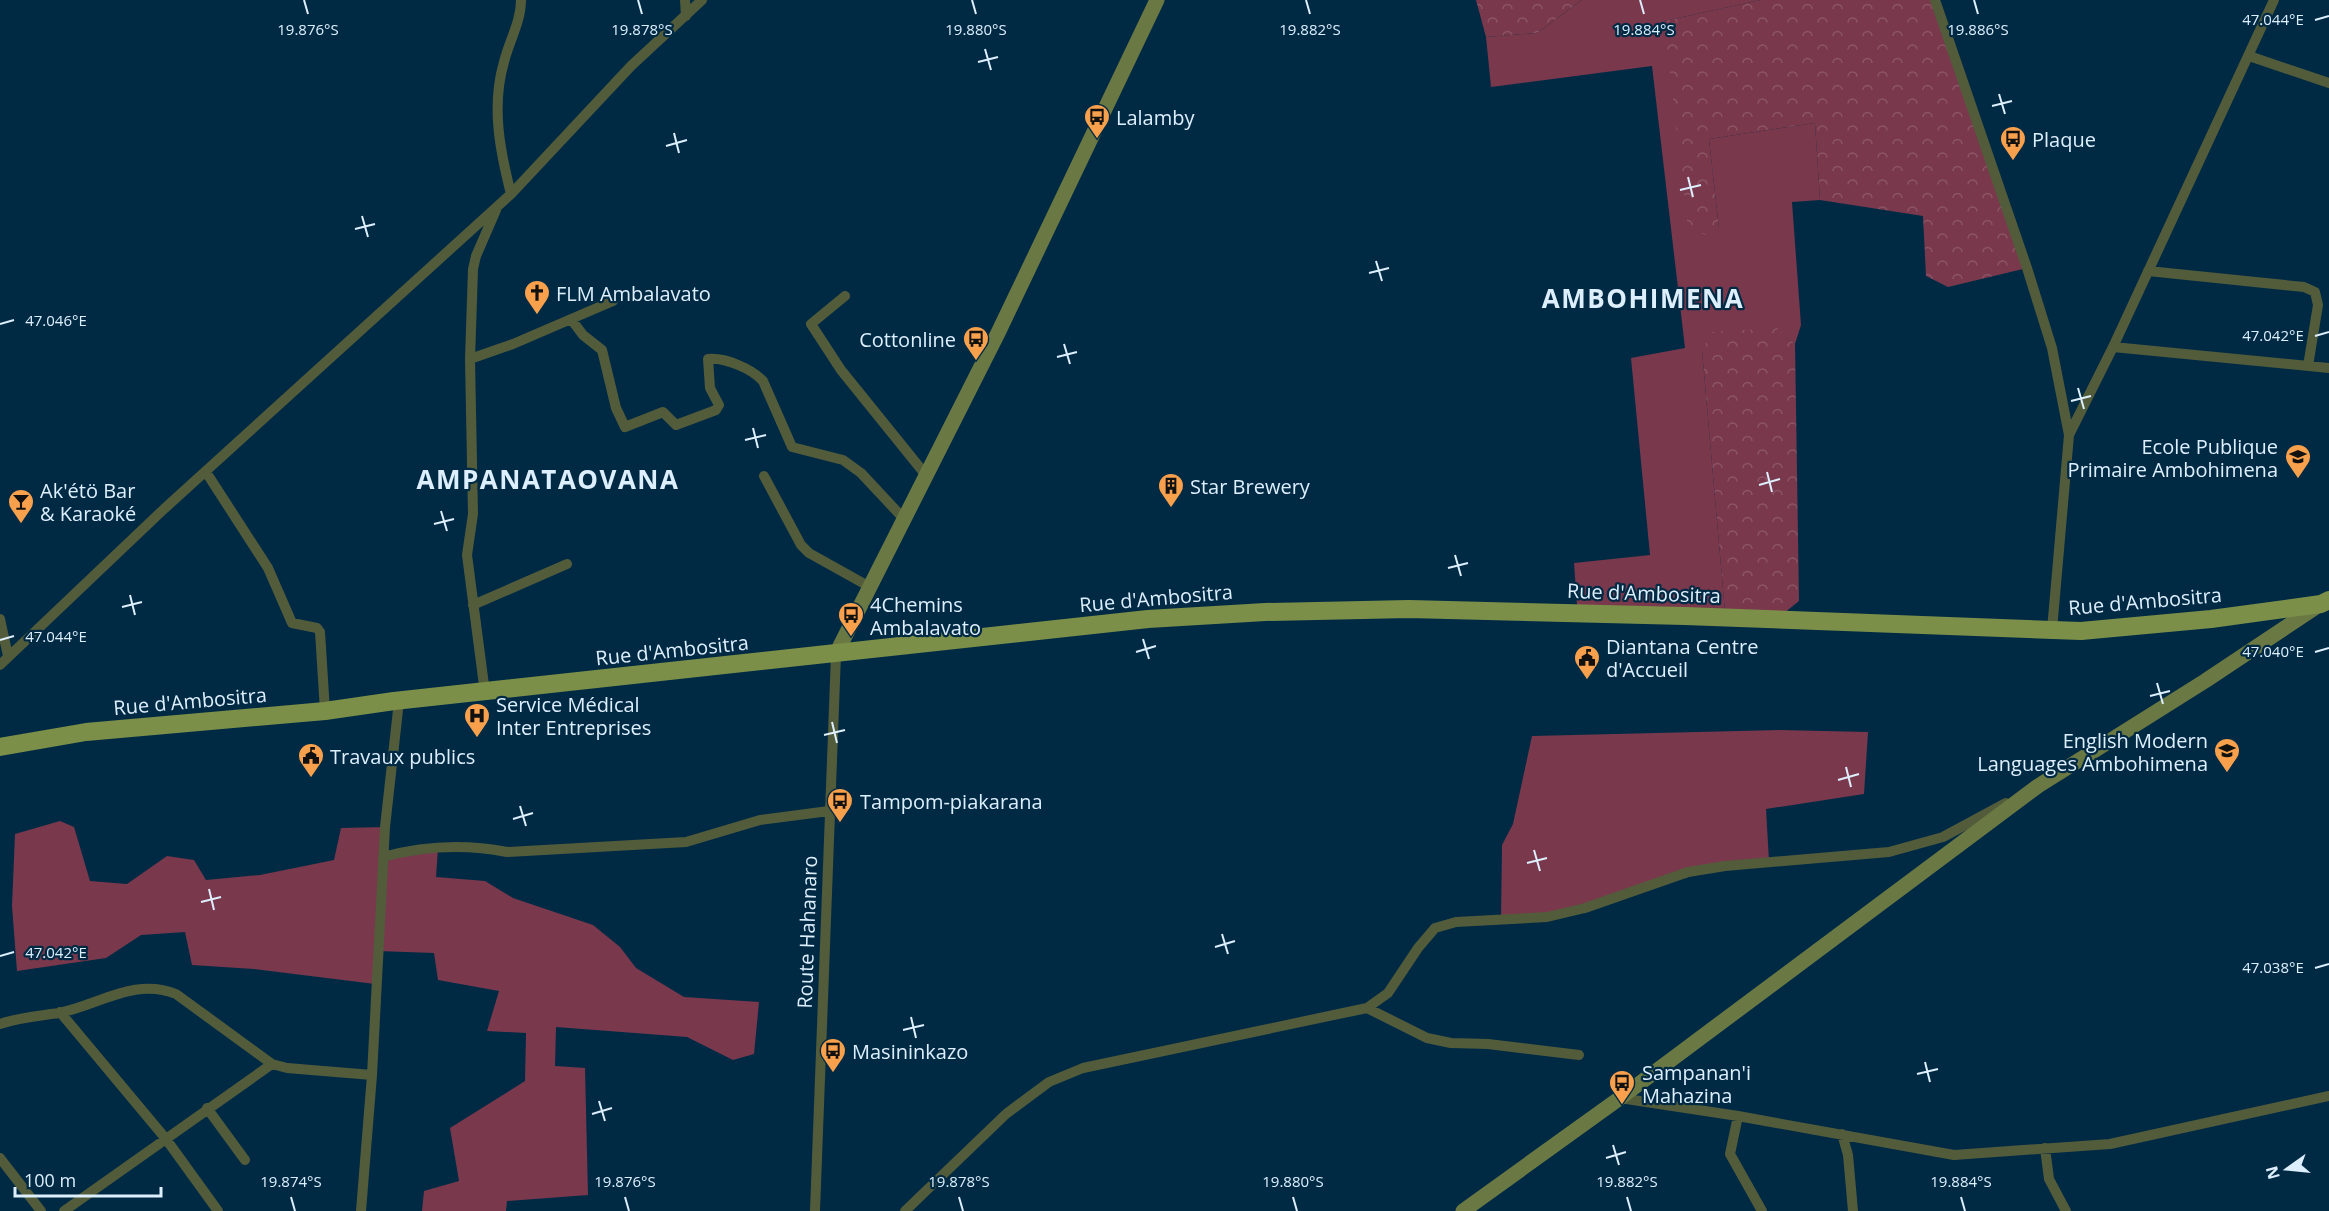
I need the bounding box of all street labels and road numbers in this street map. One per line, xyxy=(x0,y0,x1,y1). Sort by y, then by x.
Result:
street label: Rue d'Ambositra xyxy=(1567,577,1721,609)
street label: Rue d'Ambositra xyxy=(1078,578,1234,618)
street label: Rue d'Ambositra xyxy=(2067,581,2223,621)
street label: Rue d'Ambositra xyxy=(594,629,750,671)
street label: Rue d'Ambositra xyxy=(112,681,268,721)
street label: Route Hahanaro xyxy=(791,855,823,1009)

